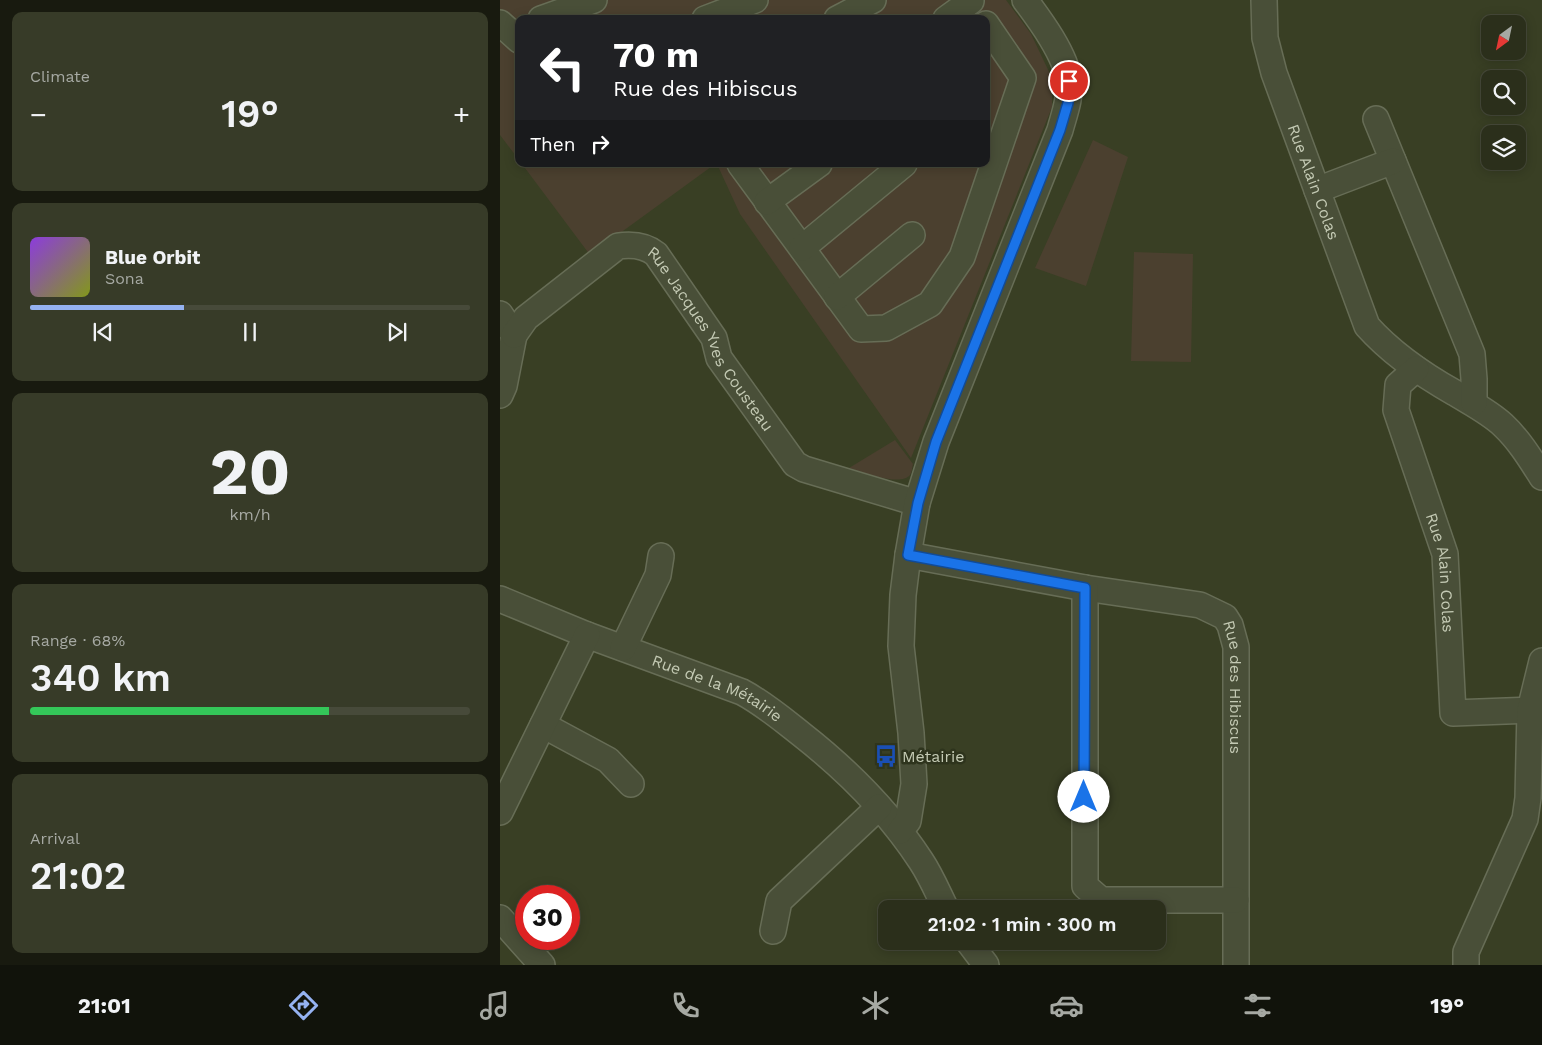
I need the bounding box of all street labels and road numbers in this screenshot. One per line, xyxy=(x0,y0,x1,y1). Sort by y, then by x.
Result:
street label: Rue Alain Colas xyxy=(1284,122,1343,242)
street label: Rue Jacques Yves Cousteau xyxy=(644,242,777,435)
street label: Rue Alain Colas xyxy=(1422,510,1458,633)
street label: Rue des Hibiscus xyxy=(1219,618,1245,754)
street label: Rue de la Métairie xyxy=(649,651,786,726)

